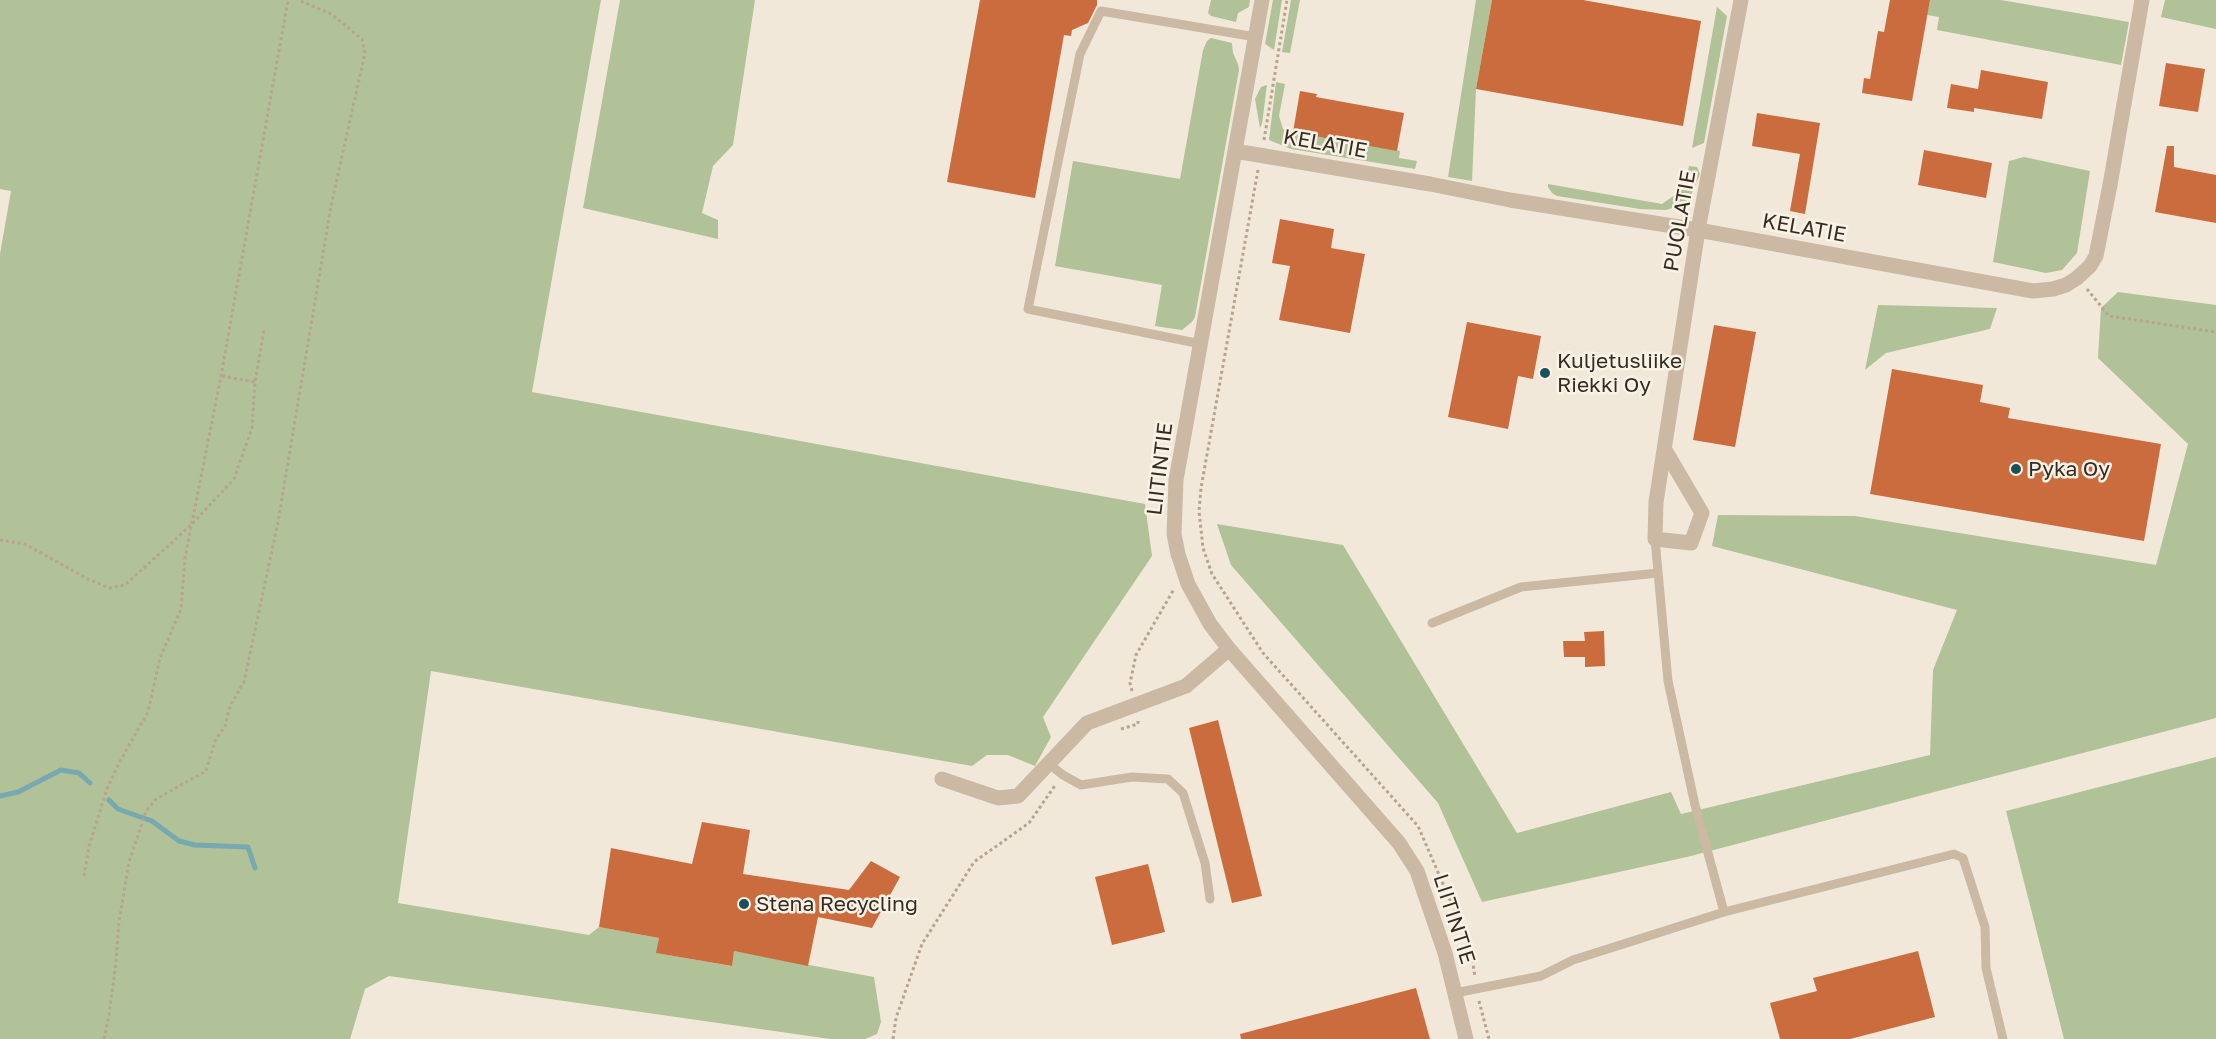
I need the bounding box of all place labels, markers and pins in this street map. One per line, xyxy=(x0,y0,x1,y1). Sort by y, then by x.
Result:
place label: Kuljetusliike Riekki Oy xyxy=(1557,348,1682,398)
marker: Kuljetusliike Riekki Oy xyxy=(1538,366,1552,380)
place label: Pyka Oy xyxy=(2028,456,2110,482)
marker: Pyka Oy xyxy=(2009,462,2023,476)
place label: Stena Recycling xyxy=(756,891,918,917)
marker: Stena Recycling xyxy=(737,897,751,911)

